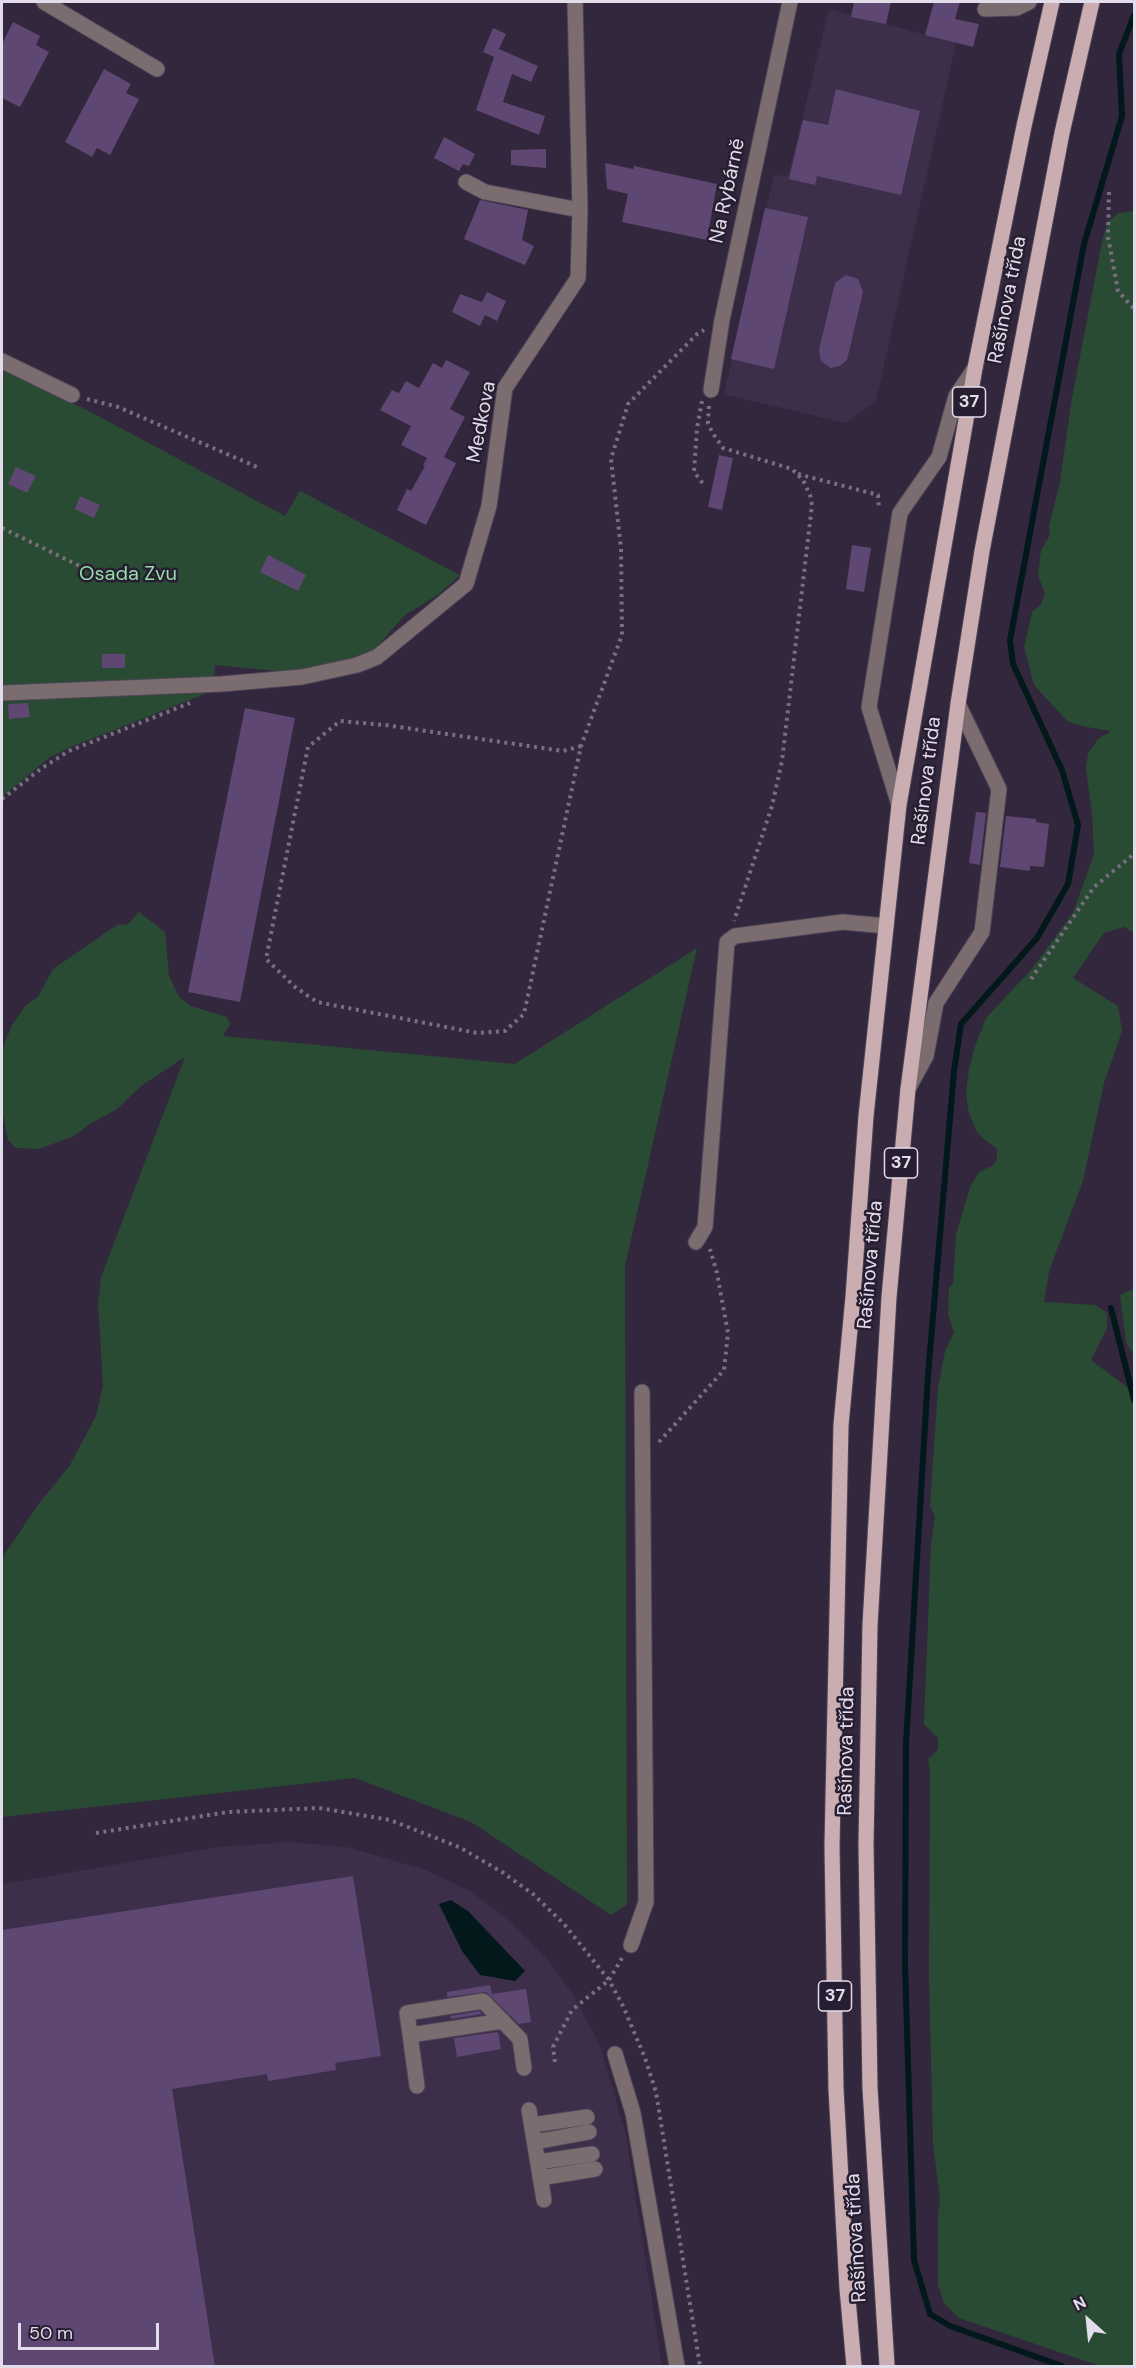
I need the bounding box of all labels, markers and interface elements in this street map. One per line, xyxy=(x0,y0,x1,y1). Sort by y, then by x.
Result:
street label: Na Rybárně xyxy=(705,136,751,246)
street label: Rašínova třída xyxy=(984,234,1032,366)
street label: Medkova xyxy=(462,379,502,465)
road number: 37 xyxy=(952,387,986,417)
park label: Osada Zvu xyxy=(79,563,177,587)
street label: Rašínova třída xyxy=(907,715,947,847)
road number: 37 xyxy=(884,1148,918,1178)
street label: Rašínova třída xyxy=(853,1200,889,1330)
street label: Rašínova třída xyxy=(834,1686,860,1816)
road number: 37 xyxy=(818,1981,852,2011)
street label: Rašínova třída xyxy=(842,2173,872,2303)
north arrow xyxy=(1058,2290,1118,2350)
text: N xyxy=(1070,2292,1090,2316)
scale bar xyxy=(21,2311,162,2349)
text: 50 m xyxy=(29,2321,73,2345)

